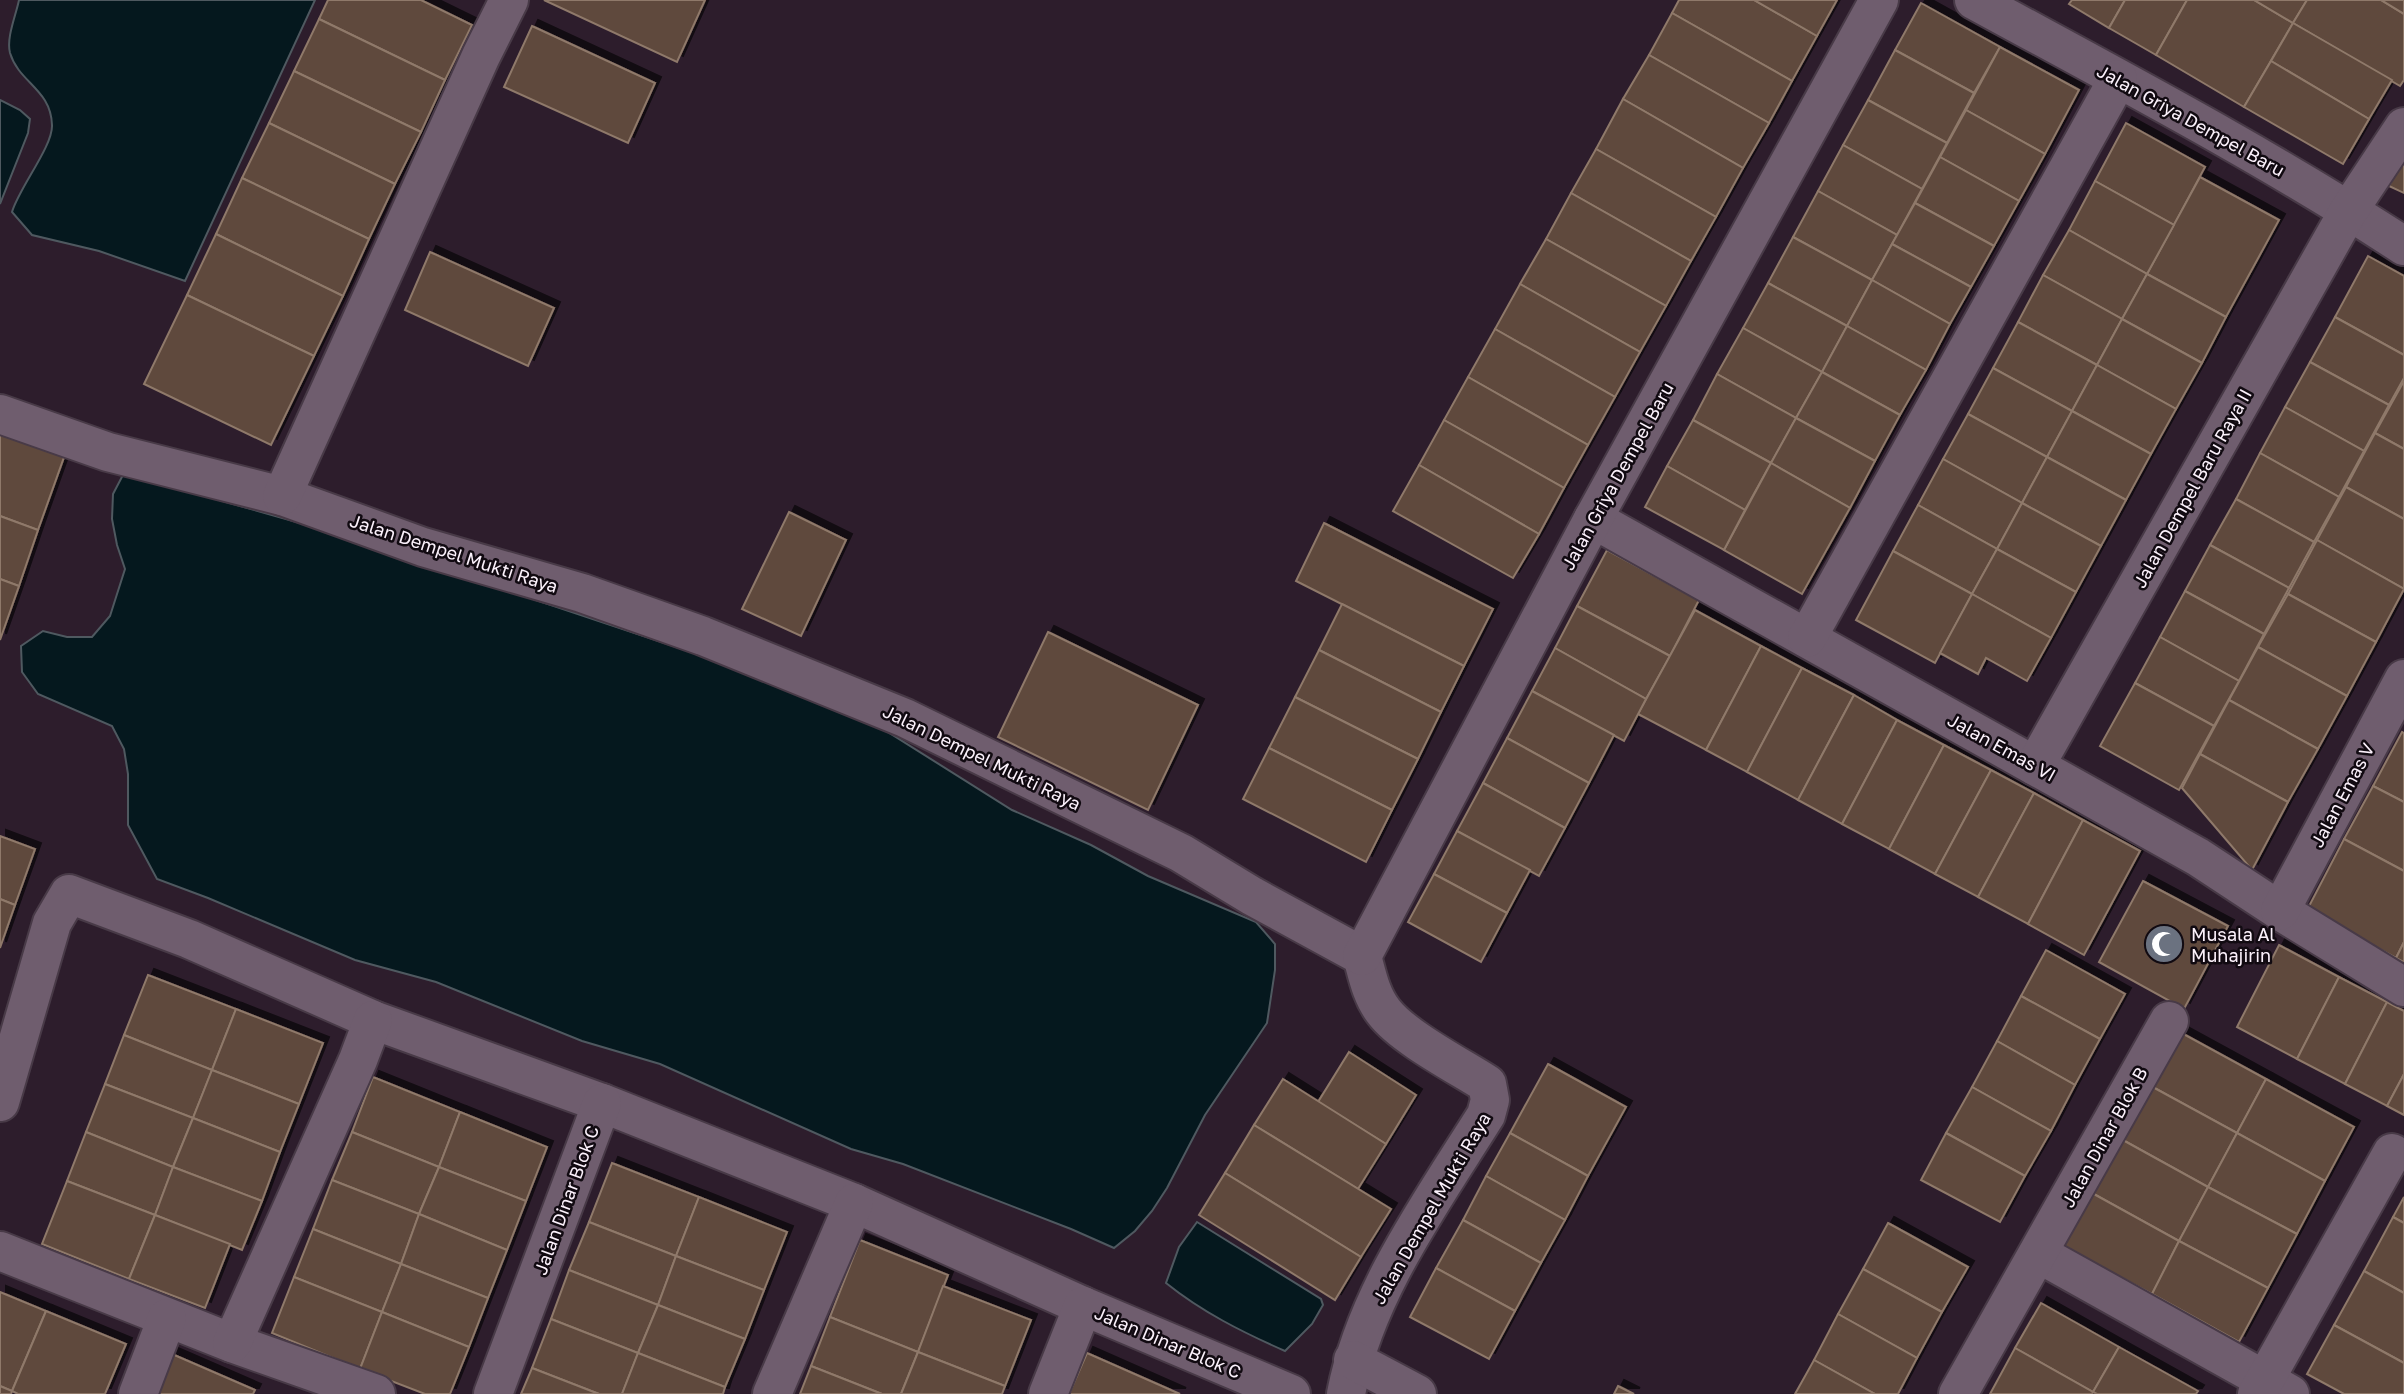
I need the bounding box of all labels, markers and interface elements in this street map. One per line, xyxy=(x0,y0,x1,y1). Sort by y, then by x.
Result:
street label: Jalan Griya Dempel Baru xyxy=(2093,59,2289,181)
street label: Jalan Griya Dempel Baru xyxy=(1556,378,1678,574)
street label: Jalan Dempel Baru Raya II xyxy=(2128,385,2256,591)
street label: Jalan Dempel Mukti Raya xyxy=(347,509,561,597)
street label: Jalan Dempel Mukti Raya xyxy=(879,699,1085,815)
street label: Jalan Emas VI xyxy=(1944,708,2060,786)
street label: Jalan Emas V xyxy=(2305,739,2379,851)
mosque icon: Musala Al Muhajirin xyxy=(2143,923,2185,965)
place label: Musala Al Muhajirin xyxy=(2191,923,2275,966)
street label: Jalan Dinar Blok B xyxy=(2056,1063,2152,1211)
street label: Jalan Dempel Mukti Raya xyxy=(1367,1108,1495,1308)
street label: Jalan Dinar Blok C xyxy=(529,1122,603,1278)
street label: Jalan Dinar Blok C xyxy=(1091,1301,1245,1383)

